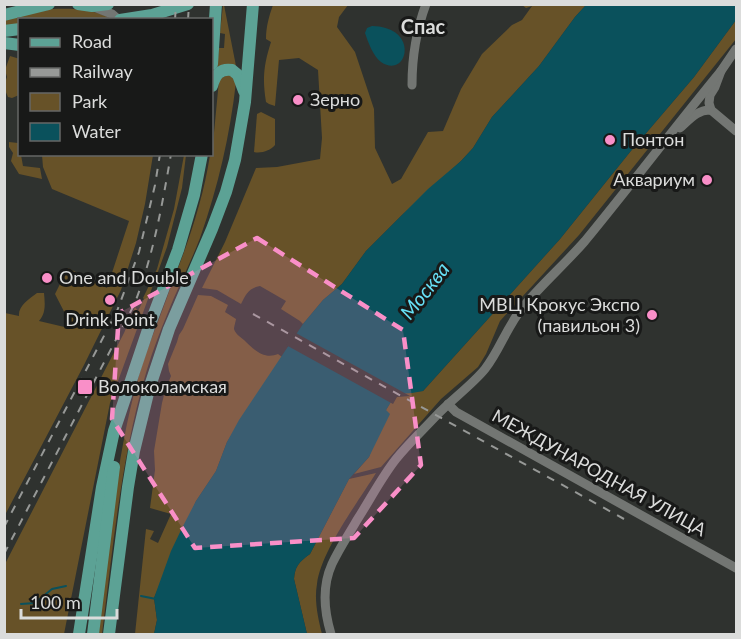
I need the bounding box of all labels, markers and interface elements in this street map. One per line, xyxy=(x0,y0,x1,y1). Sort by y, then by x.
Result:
district label: Спас xyxy=(401,14,446,38)
legend xyxy=(18,18,213,156)
text: Road xyxy=(72,30,112,52)
text: Railway xyxy=(72,60,133,82)
place label: Зерно xyxy=(310,88,360,110)
text: Park xyxy=(72,90,108,112)
marker: Зерно xyxy=(291,93,305,107)
text: Water xyxy=(72,120,121,142)
place label: Понтон xyxy=(622,128,684,150)
marker: Понтон xyxy=(603,133,617,147)
place label: Аквариум xyxy=(613,168,695,190)
marker: Аквариум xyxy=(700,173,714,187)
water label: Москва xyxy=(395,257,454,324)
place label: One and Double xyxy=(59,266,189,288)
marker: One and Double xyxy=(40,271,54,285)
marker: Drink Point xyxy=(103,293,117,307)
place label: МВЦ Крокус Экспо (павильон 3) xyxy=(479,293,640,336)
place label: Drink Point xyxy=(65,308,155,330)
marker: МВЦ Крокус Экспо (павильон 3) xyxy=(645,308,659,322)
place label: Волоколамская xyxy=(98,375,227,397)
marker: Волоколамская xyxy=(76,378,94,396)
street label: МЕЖДУНАРОДНАЯ УЛИЦА xyxy=(489,404,711,541)
scale bar xyxy=(21,582,117,620)
text: 100 m xyxy=(30,591,81,613)

